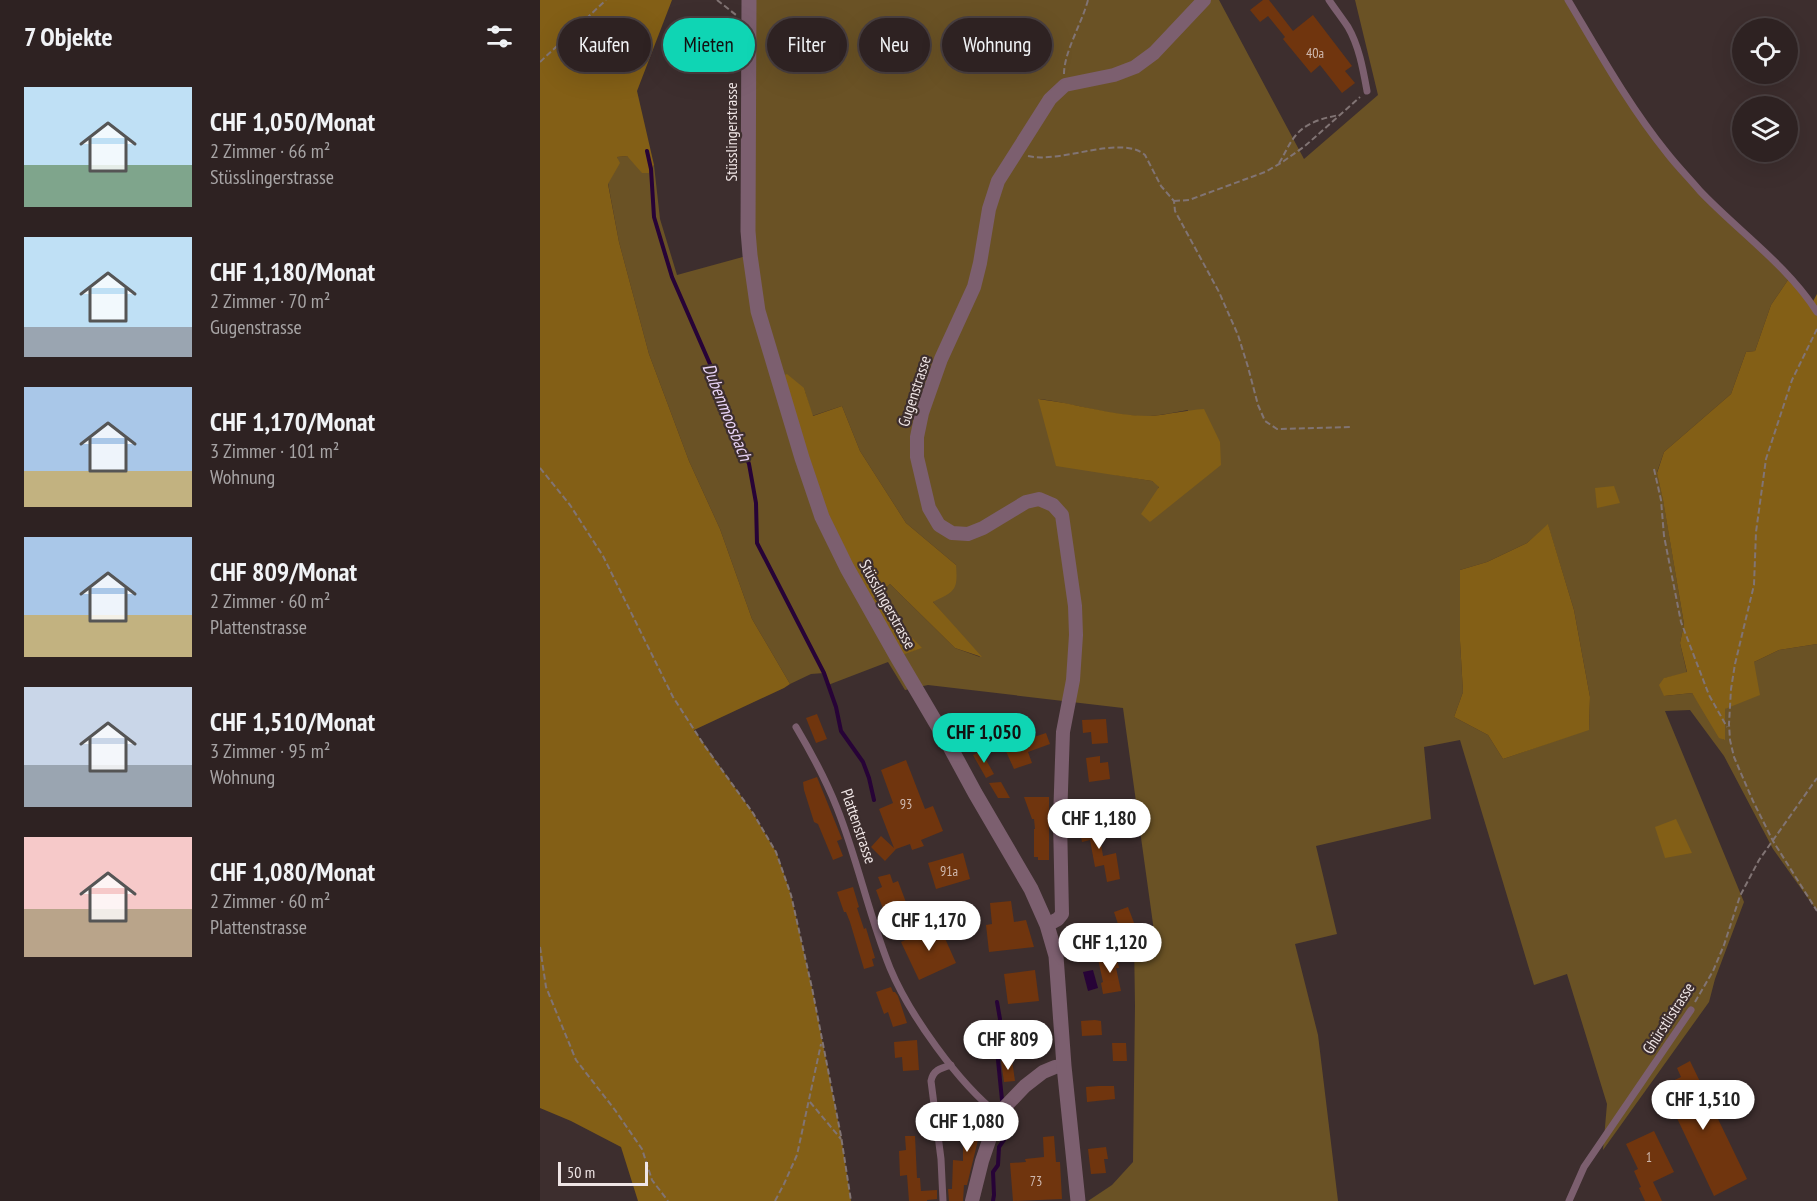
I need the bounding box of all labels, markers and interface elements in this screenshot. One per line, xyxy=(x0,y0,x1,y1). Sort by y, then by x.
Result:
chip: Kaufen xyxy=(558,18,651,72)
chip: Mieten xyxy=(663,18,755,72)
chip: Filter xyxy=(767,18,847,72)
chip: Neu xyxy=(859,18,930,72)
chip: Wohnung xyxy=(942,18,1052,72)
map controls xyxy=(1732,18,1798,162)
button: locate xyxy=(1732,18,1798,84)
text: 7 Objekte xyxy=(24,20,113,53)
icon: filters xyxy=(483,20,516,53)
house number: 40a xyxy=(1306,44,1324,62)
street label: Stüsslingerstrasse xyxy=(721,82,741,182)
button: layers xyxy=(1732,96,1798,162)
text: CHF 1,050/Monat xyxy=(210,105,375,138)
icon: home xyxy=(72,111,144,183)
text: 2 Zimmer · 66 m² xyxy=(210,138,330,164)
text: Stüsslingerstrasse xyxy=(210,164,334,190)
text: CHF 1,180/Monat xyxy=(210,255,375,288)
icon: home xyxy=(72,261,144,333)
text: 2 Zimmer · 70 m² xyxy=(210,288,330,314)
text: Gugenstrasse xyxy=(210,314,302,340)
street label: Gugenstrasse xyxy=(893,353,935,429)
water label: Dubenmoosbach xyxy=(697,360,758,465)
text: CHF 1,170/Monat xyxy=(210,405,375,438)
icon: home xyxy=(72,411,144,483)
text: 3 Zimmer · 101 m² xyxy=(210,438,339,464)
text: Wohnung xyxy=(210,464,275,490)
text: CHF 809/Monat xyxy=(210,555,357,588)
street label: Stüsslingerstrasse xyxy=(855,556,921,652)
icon: home xyxy=(72,561,144,633)
text: 2 Zimmer · 60 m² xyxy=(210,588,330,614)
text: Plattenstrasse xyxy=(210,614,307,640)
text: CHF 1,510/Monat xyxy=(210,705,375,738)
icon: home xyxy=(72,711,144,783)
pin: CHF 1,050 xyxy=(915,713,1053,764)
text: CHF 1,050 xyxy=(947,719,1021,745)
text: 3 Zimmer · 95 m² xyxy=(210,738,330,764)
text: Wohnung xyxy=(210,764,275,790)
street label: Plattenstrasse xyxy=(837,786,881,866)
house number: 93 xyxy=(900,795,912,813)
pin: CHF 1,180 xyxy=(1030,799,1168,850)
text: CHF 1,180 xyxy=(1062,805,1136,831)
text: CHF 1,080/Monat xyxy=(210,855,375,888)
icon: home xyxy=(72,861,144,933)
house number: 91a xyxy=(940,862,958,880)
text: 2 Zimmer · 60 m² xyxy=(210,888,330,914)
pin: CHF 1,170 xyxy=(860,901,998,952)
text: CHF 1,170 xyxy=(892,907,966,933)
text: Plattenstrasse xyxy=(210,914,307,940)
pin: CHF 1,120 xyxy=(1041,923,1179,974)
text: CHF 1,120 xyxy=(1073,929,1147,955)
street label: Ghürstlistrasse xyxy=(1637,978,1699,1058)
pin: CHF 809 xyxy=(953,1020,1063,1071)
text: CHF 809 xyxy=(978,1026,1038,1052)
pin: CHF 1,510 xyxy=(1634,1080,1772,1131)
text: CHF 1,510 xyxy=(1666,1086,1740,1112)
pin: CHF 1,080 xyxy=(898,1102,1036,1153)
text: CHF 1,080 xyxy=(930,1108,1004,1134)
house number: 1 xyxy=(1646,1148,1652,1166)
scale bar xyxy=(558,1159,648,1186)
text: 50 m xyxy=(567,1162,595,1182)
house number: 73 xyxy=(1030,1172,1042,1190)

